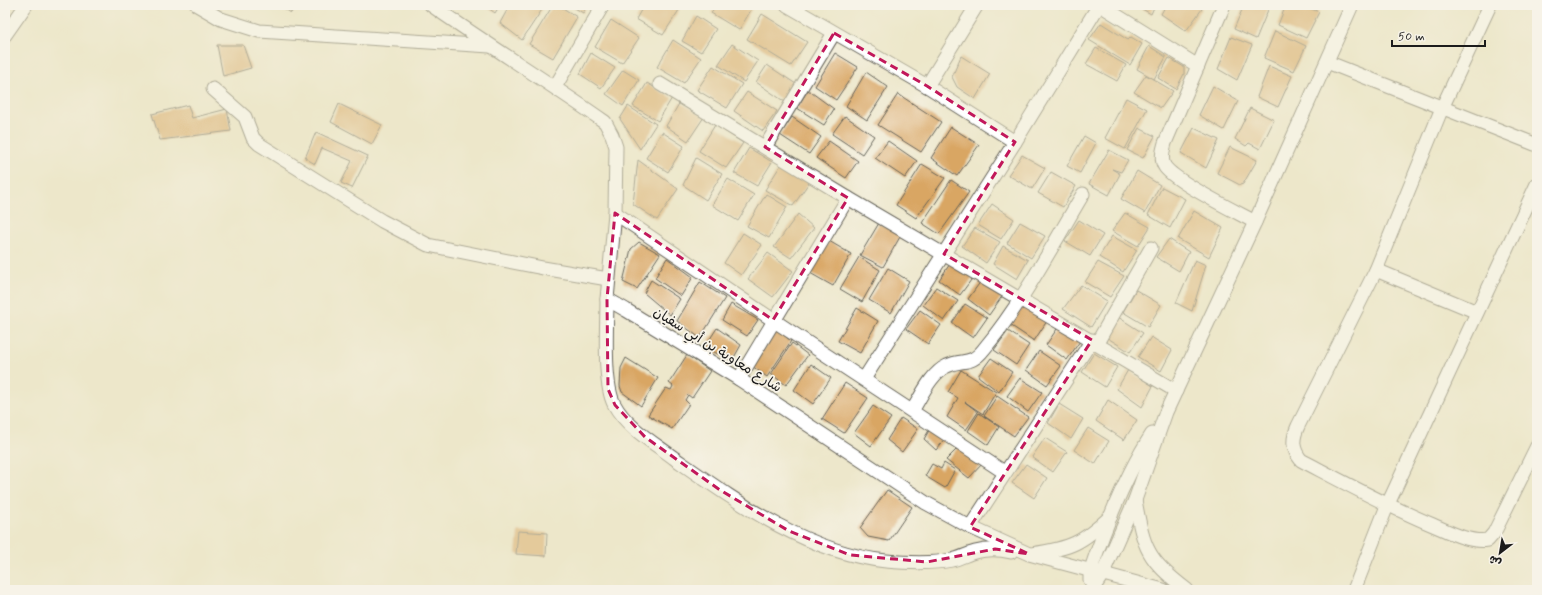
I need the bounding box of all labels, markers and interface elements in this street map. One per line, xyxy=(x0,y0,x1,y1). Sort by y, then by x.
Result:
scale bar xyxy=(1392,22,1485,48)
text: 50 m xyxy=(1398,29,1425,45)
street label: شارع معاوية بن أبي سفيان xyxy=(648,303,785,399)
north arrow xyxy=(1480,533,1520,573)
text: ش xyxy=(1487,552,1504,570)

